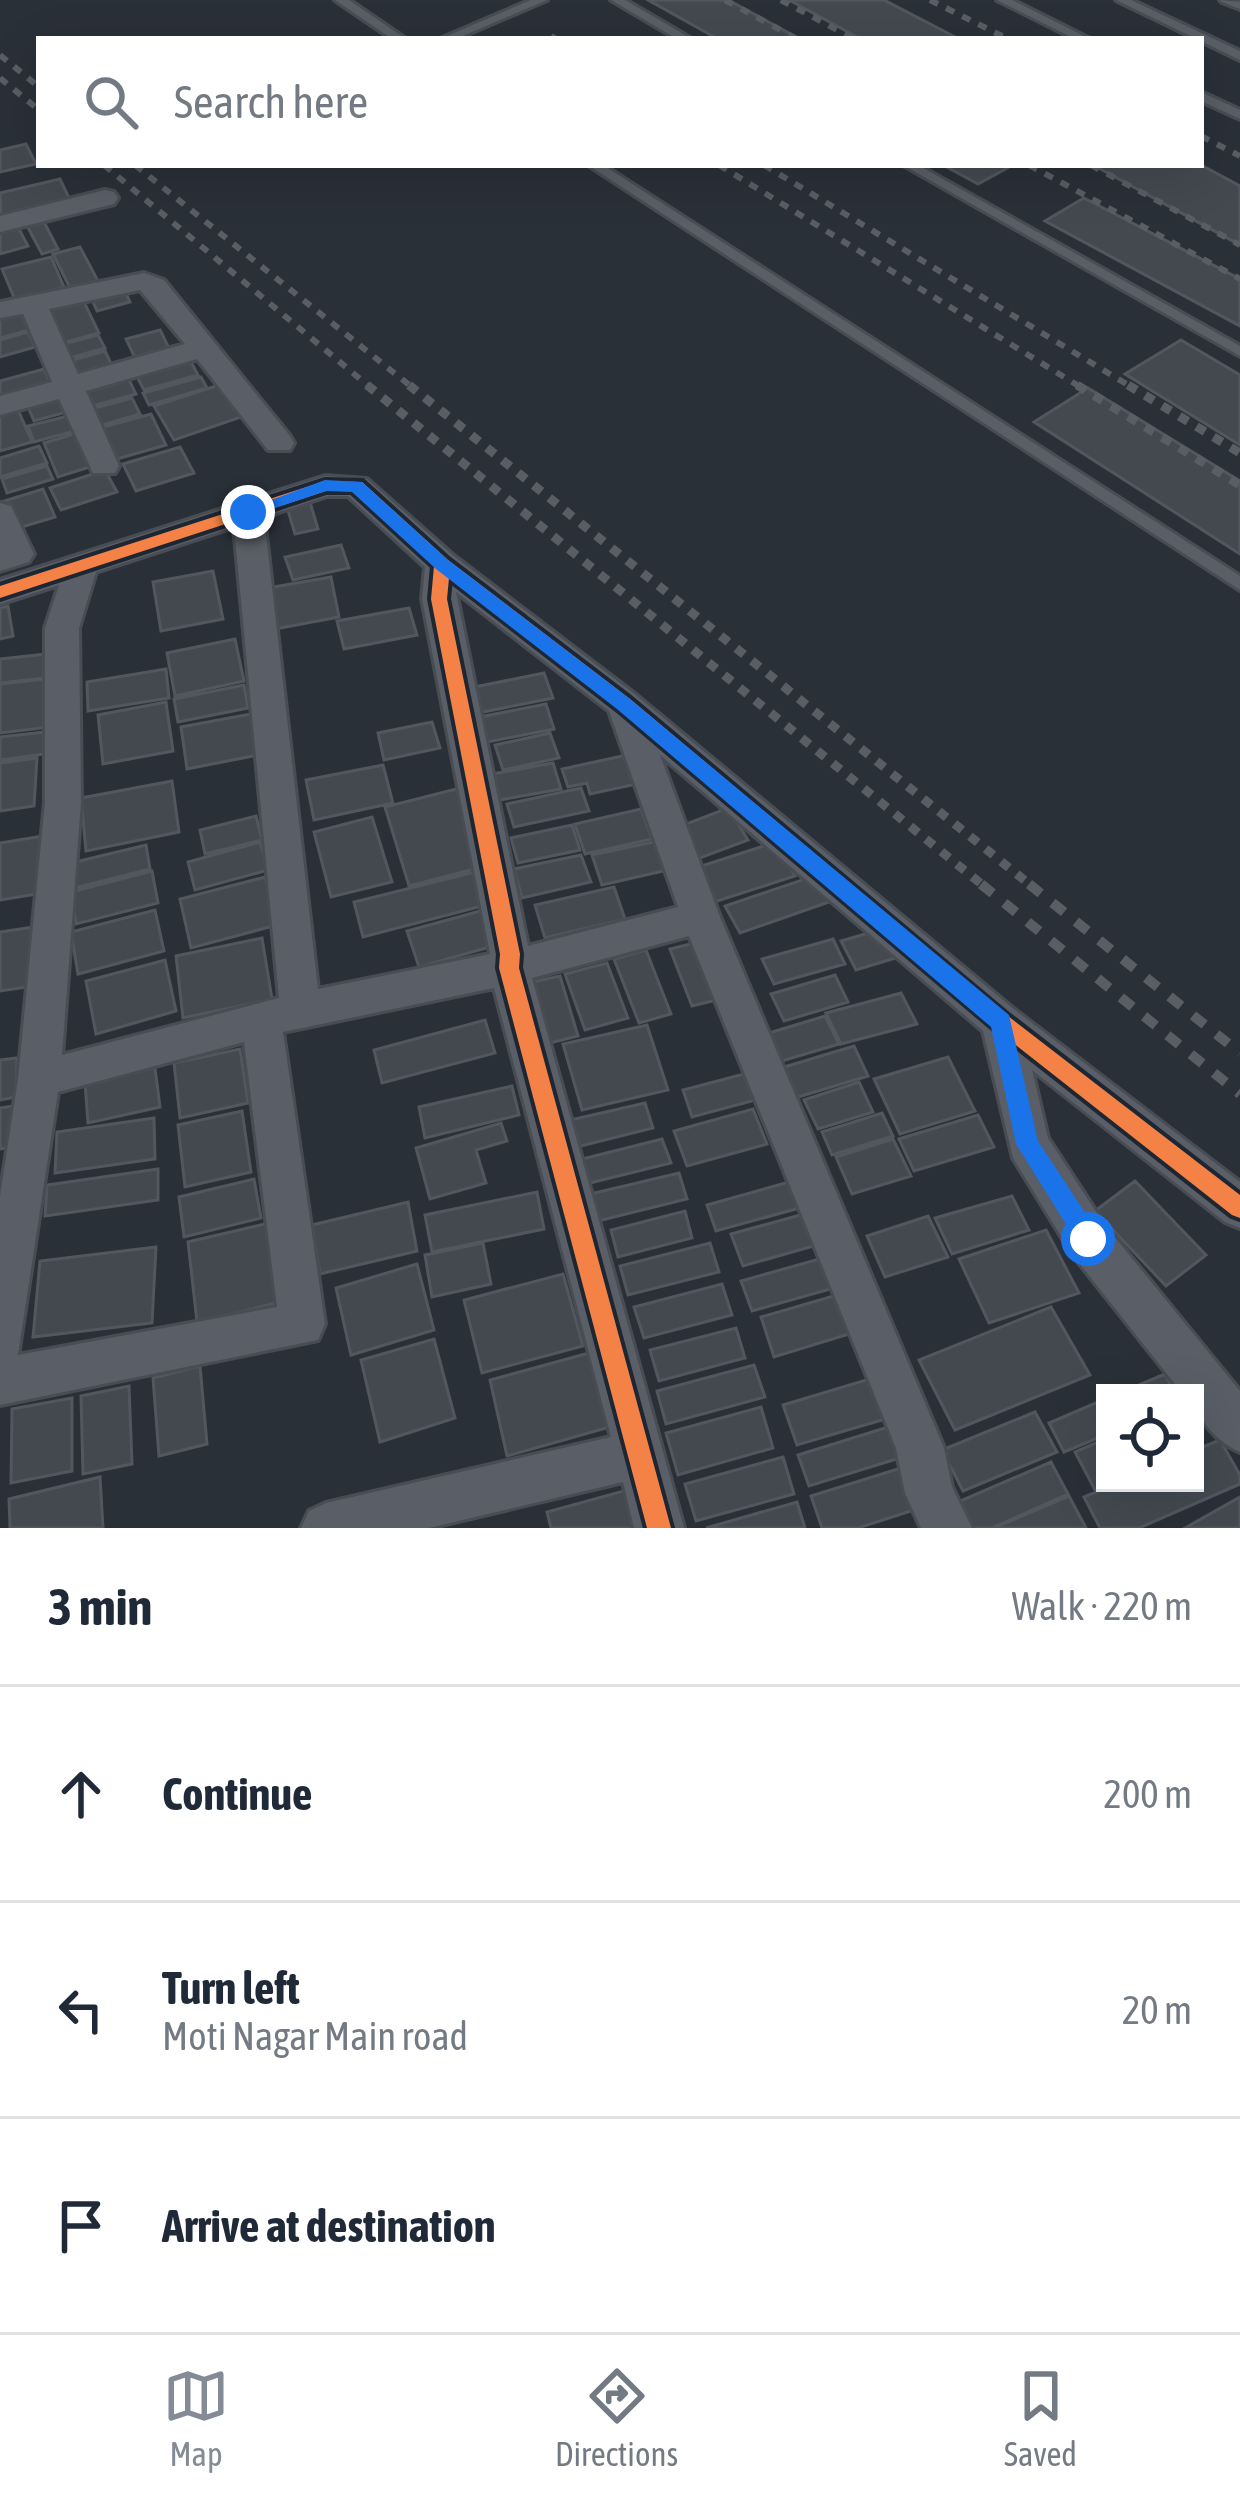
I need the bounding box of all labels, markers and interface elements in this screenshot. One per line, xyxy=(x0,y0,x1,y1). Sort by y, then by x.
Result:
search box xyxy=(36,36,1204,168)
icon: search xyxy=(78,69,144,135)
text: Search here xyxy=(174,76,368,128)
route end xyxy=(221,485,275,539)
route start xyxy=(1061,1212,1115,1266)
map controls xyxy=(1096,1384,1204,1492)
button: locate xyxy=(1096,1384,1204,1492)
text: 3 min xyxy=(48,1577,152,1636)
text: Walk · 220 m xyxy=(1012,1584,1192,1628)
icon: ahead xyxy=(48,1761,114,1827)
text: Continue xyxy=(162,1768,313,1820)
text: 200 m xyxy=(1104,1772,1192,1816)
text: Turn left xyxy=(162,1962,300,2014)
icon: left xyxy=(48,1977,114,2043)
text: 20 m xyxy=(1122,1988,1192,2032)
text: Moti Nagar Main road xyxy=(162,2014,468,2058)
icon: arrive xyxy=(48,2193,114,2259)
text: Arrive at destination xyxy=(162,2200,496,2252)
tab: Map xyxy=(163,2363,229,2473)
tab: Directions xyxy=(555,2363,678,2473)
tab: Saved xyxy=(1004,2363,1077,2473)

